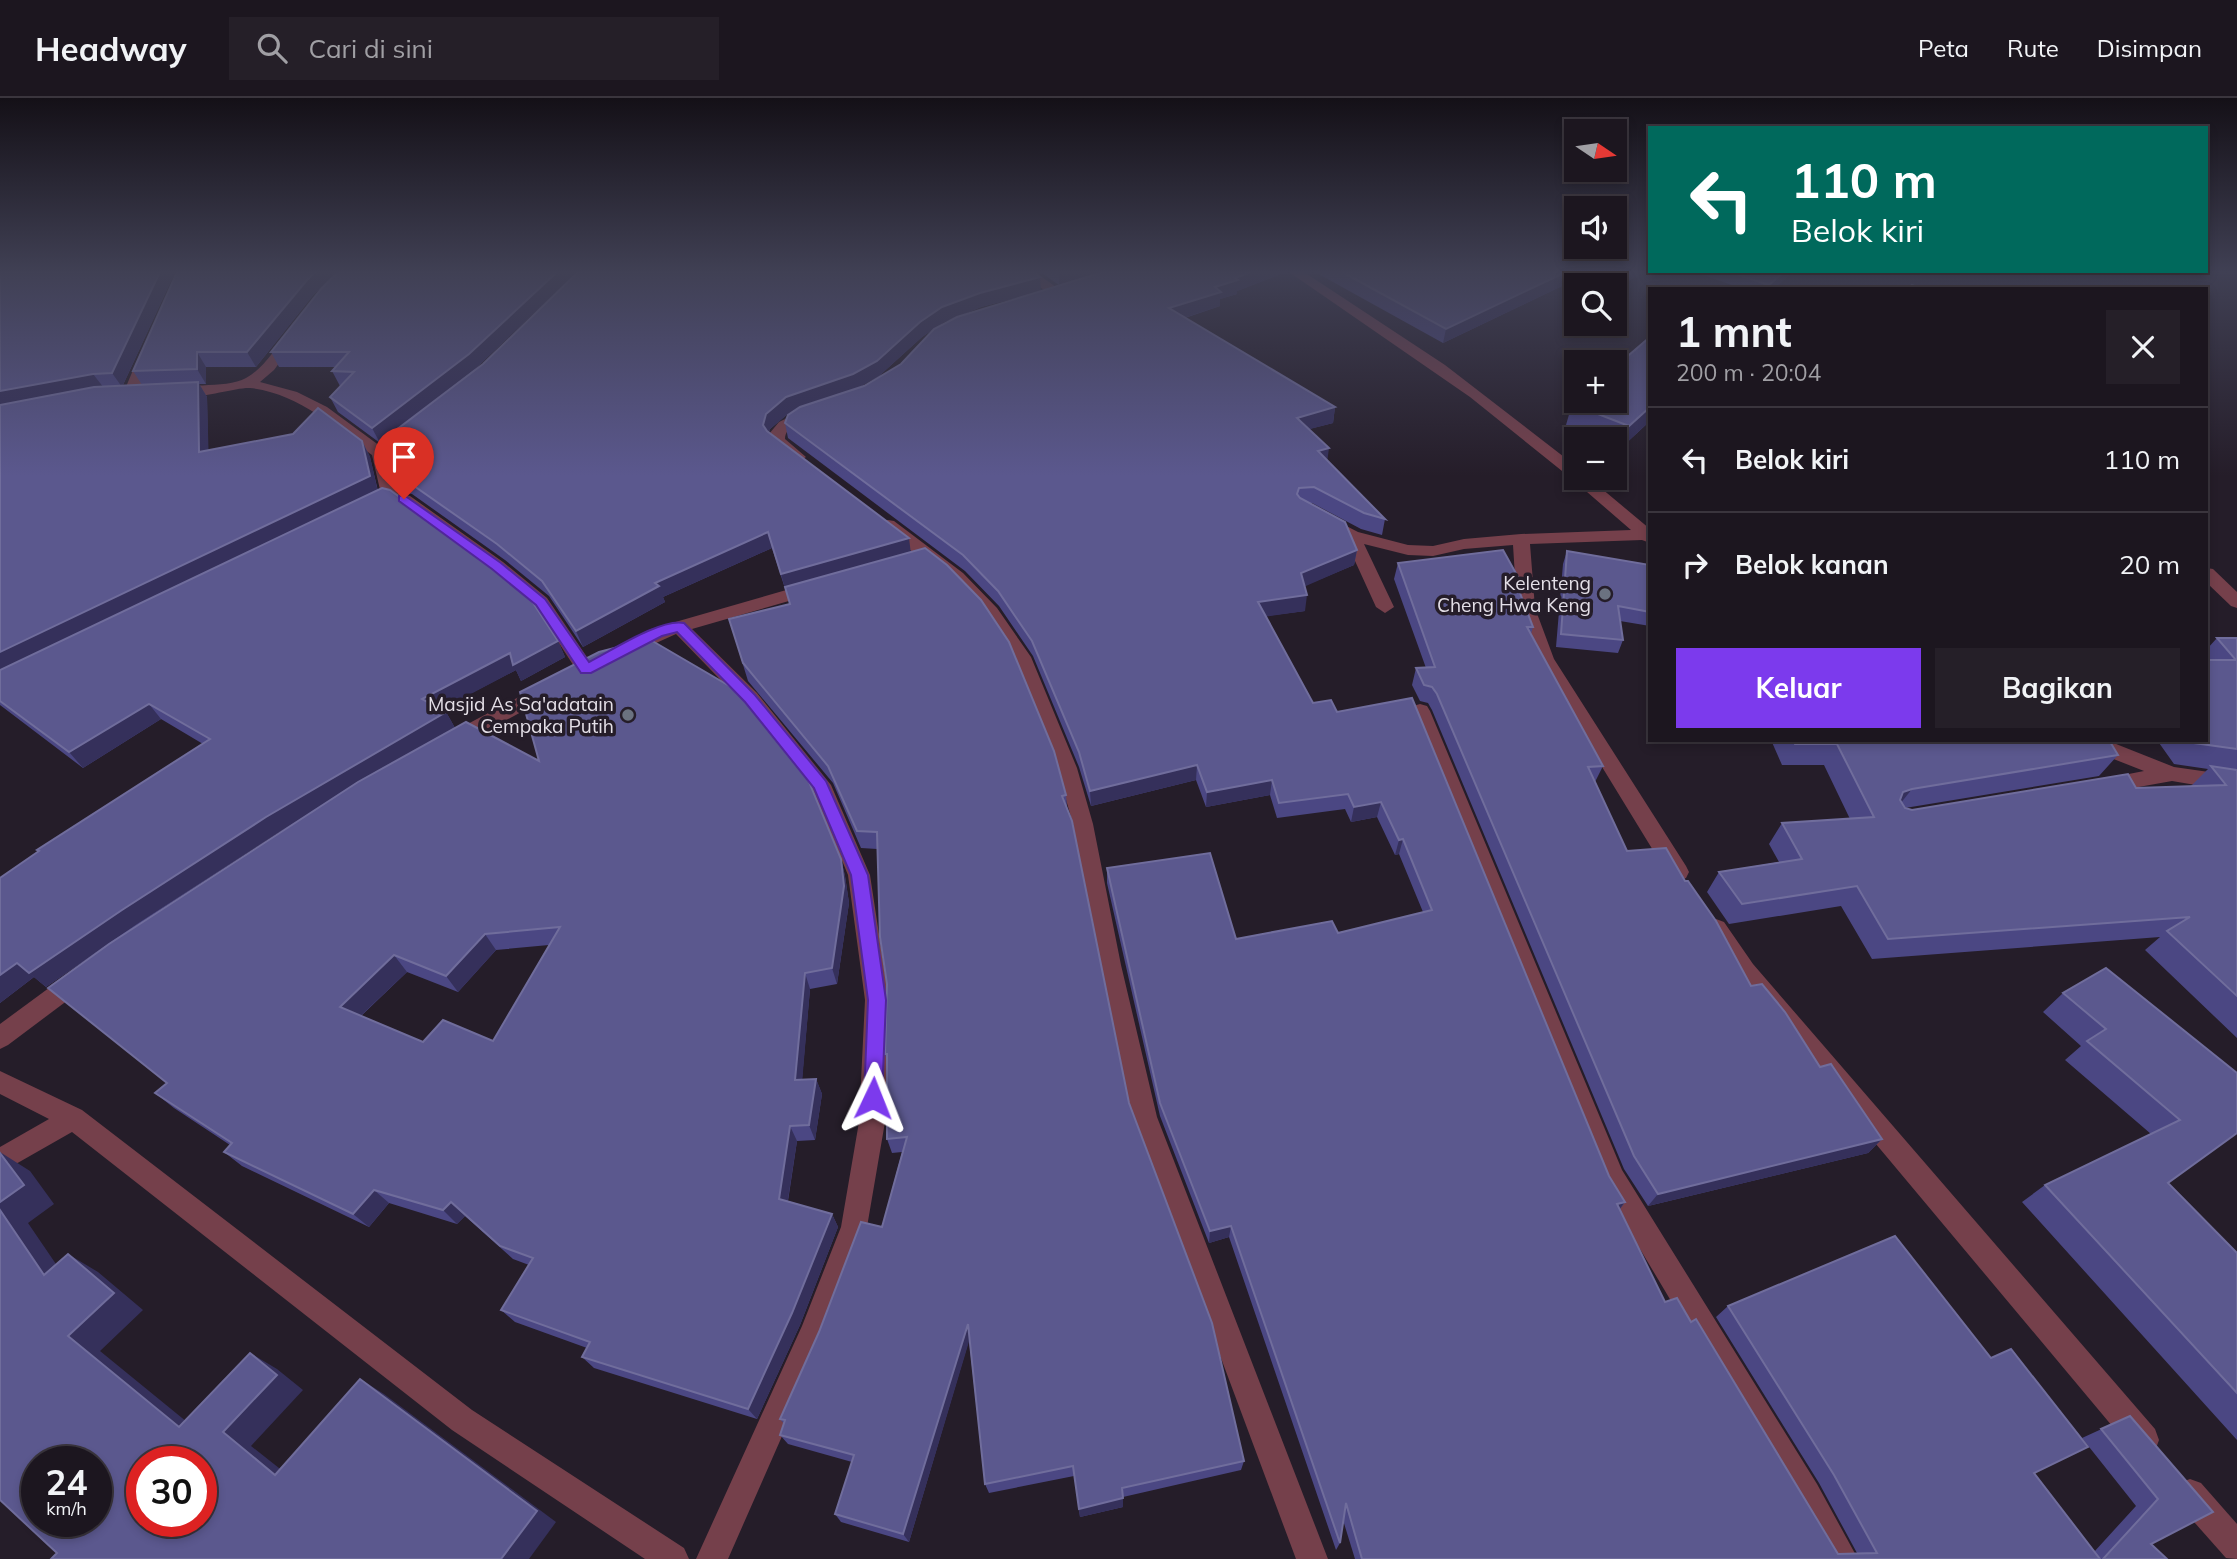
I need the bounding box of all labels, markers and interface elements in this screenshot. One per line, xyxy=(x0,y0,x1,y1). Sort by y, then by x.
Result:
search box xyxy=(229,17,719,80)
text: Headway xyxy=(35,28,187,69)
icon: search xyxy=(253,29,291,67)
text: Cari di sini xyxy=(309,32,433,65)
text: Peta xyxy=(1918,33,1969,63)
text: Rute xyxy=(2007,33,2059,63)
text: Disimpan xyxy=(2097,33,2202,63)
north arrow xyxy=(1564,119,1628,182)
map controls xyxy=(1564,119,1627,490)
text: 110 m xyxy=(1791,149,1937,210)
icon: left xyxy=(1676,154,1767,245)
button: sound xyxy=(1564,196,1627,259)
text: Belok kiri xyxy=(1791,210,1924,250)
button: search xyxy=(1564,273,1627,336)
text: 1 mnt xyxy=(1676,305,1792,358)
button: close xyxy=(2106,310,2180,384)
button: + xyxy=(1564,350,1627,413)
text: 200 m · 20:04 xyxy=(1676,358,1821,387)
pin xyxy=(374,427,434,499)
button: − xyxy=(1564,427,1627,490)
icon: arrive xyxy=(385,438,423,476)
icon: left xyxy=(1676,441,1714,479)
text: Belok kiri xyxy=(1735,443,1849,476)
text: 110 m xyxy=(2104,443,2180,476)
icon: right xyxy=(1676,546,1714,584)
text: Belok kanan xyxy=(1735,548,1889,581)
text: 20 m xyxy=(2119,548,2180,581)
place label: Kelenteng Cheng Hwa Keng xyxy=(1437,571,1591,617)
marker: Kelenteng Cheng Hwa Keng xyxy=(1597,586,1613,602)
button: Keluar xyxy=(1676,648,1921,728)
button: Bagikan xyxy=(1935,648,2180,728)
place label: Masjid As Sa'adatain Cempaka Putih xyxy=(428,692,614,738)
marker: Masjid As Sa'adatain Cempaka Putih xyxy=(620,707,636,723)
position arrow xyxy=(836,1061,910,1135)
speed limit sign: 30 xyxy=(126,1446,217,1537)
text: 24 xyxy=(45,1460,88,1504)
text: km/h xyxy=(46,1497,87,1520)

